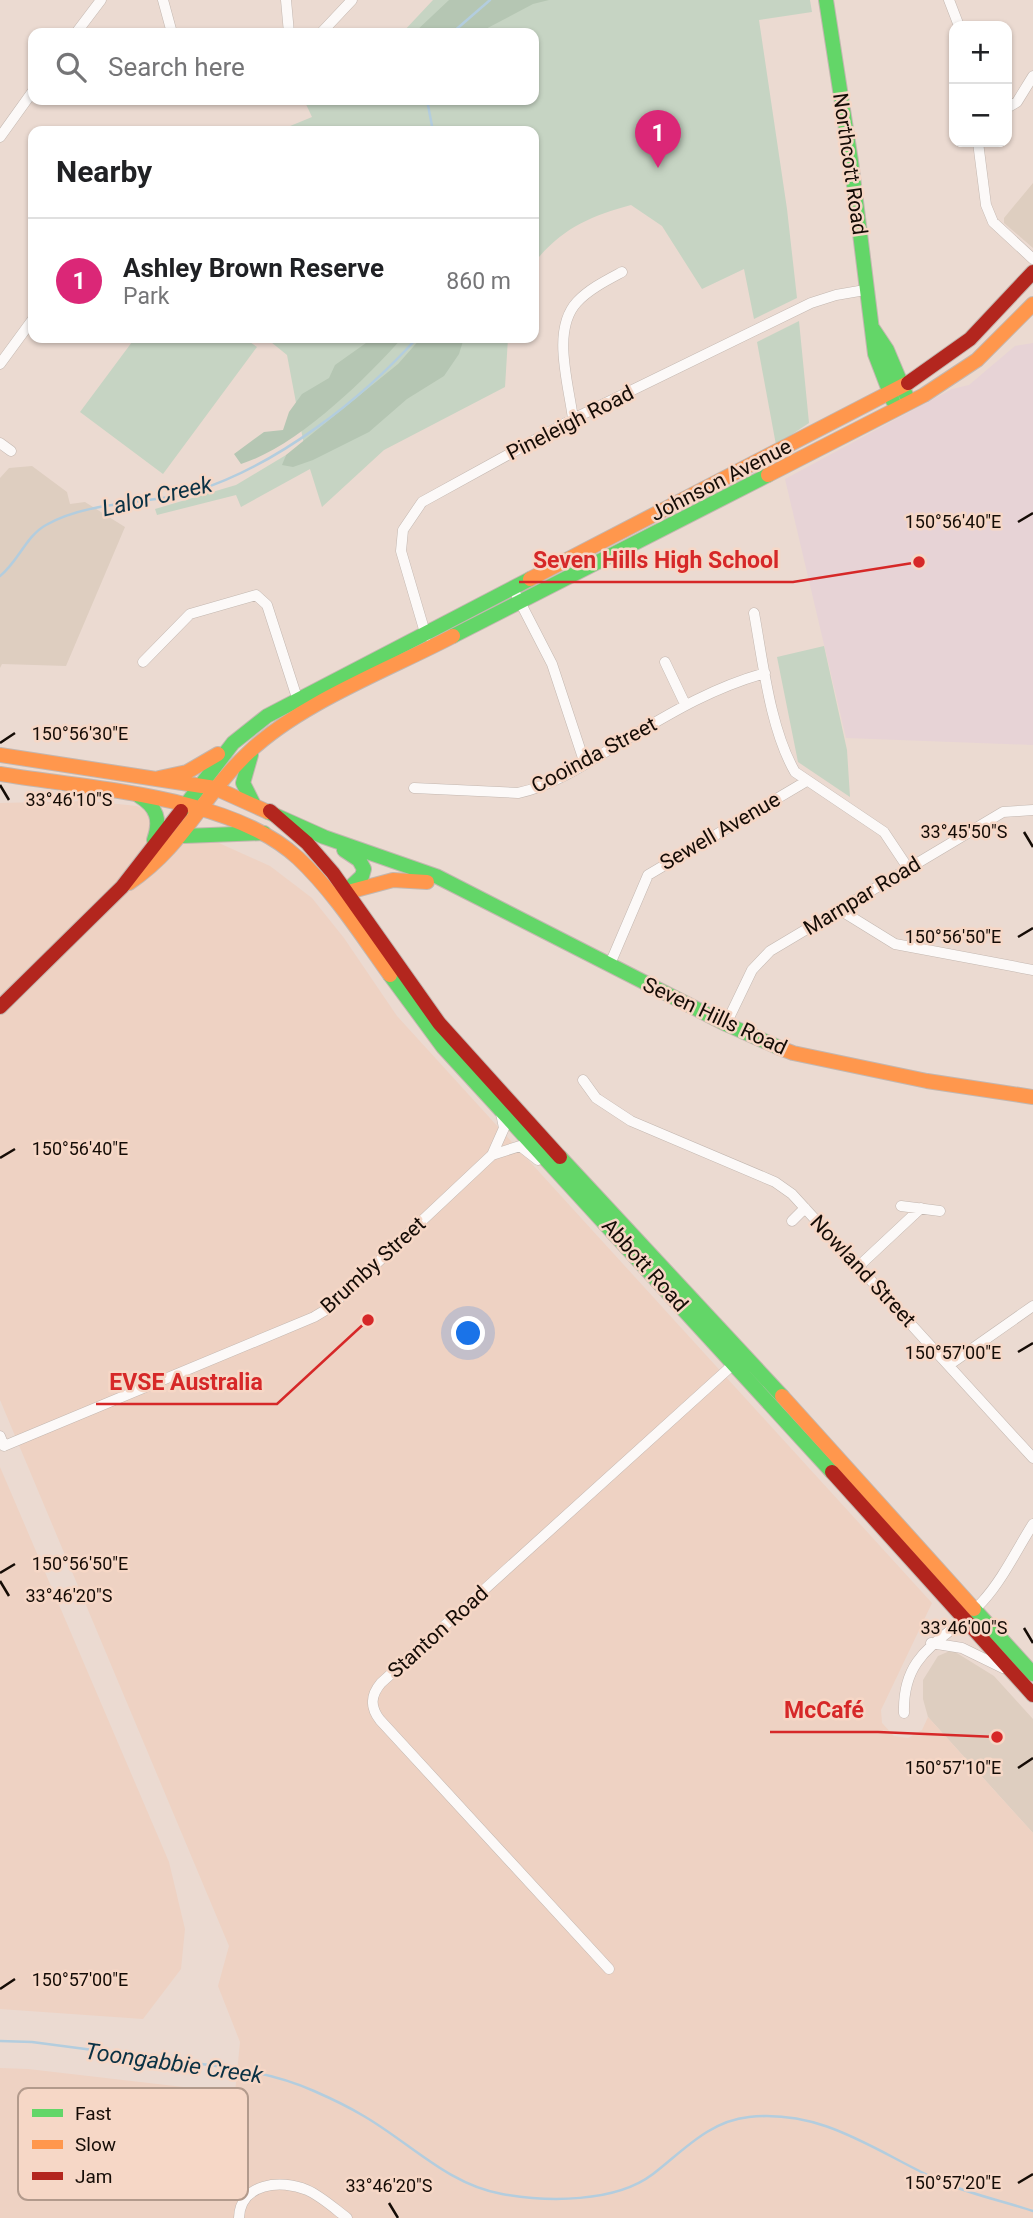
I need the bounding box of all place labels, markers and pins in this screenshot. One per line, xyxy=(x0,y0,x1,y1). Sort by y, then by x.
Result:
pin: 1 xyxy=(635,110,681,168)
callout: Seven Hills High School xyxy=(519,538,793,582)
callout: EVSE Australia xyxy=(96,1360,277,1404)
callout: McCafé xyxy=(770,1688,878,1732)

